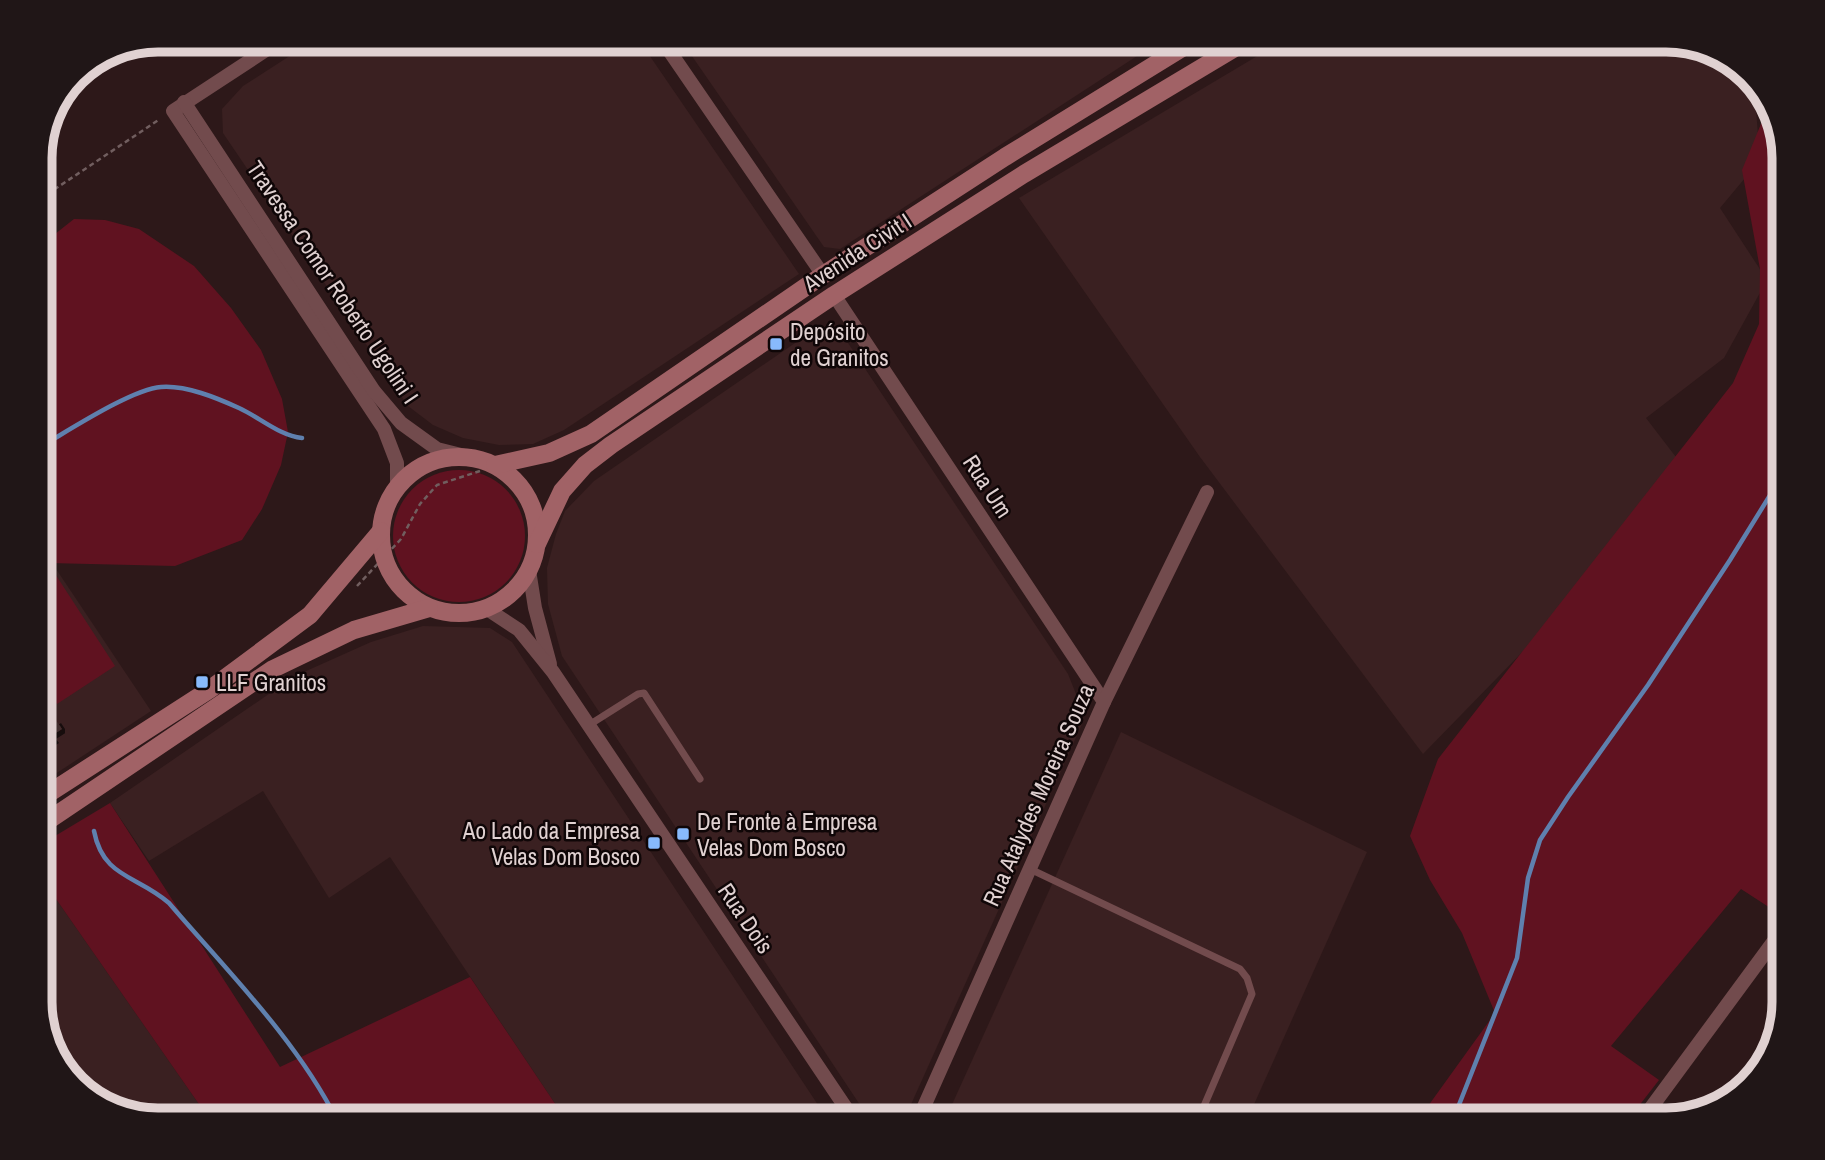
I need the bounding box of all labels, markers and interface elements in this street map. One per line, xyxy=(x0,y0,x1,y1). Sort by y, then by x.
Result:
street label: Travessa Comor Roberto Ugolini I xyxy=(240,155,426,409)
street label: Avenida Civit I xyxy=(796,205,917,299)
place label: Depósito de Granitos xyxy=(790,316,889,373)
marker: Depósito de Granitos xyxy=(768,336,784,352)
street label: Rua Um xyxy=(956,449,1020,523)
place label: LLF Granitos xyxy=(216,667,326,698)
marker: LLF Granitos xyxy=(194,674,210,690)
street label: Rua Atalydes Moreira Souza xyxy=(975,679,1101,911)
place label: De Fronte à Empresa Velas Dom Bosco xyxy=(697,806,878,863)
place label: Ao Lado da Empresa Velas Dom Bosco xyxy=(462,815,641,872)
marker: De Fronte à Empresa Velas Dom Bosco xyxy=(675,826,691,842)
marker: Ao Lado da Empresa Velas Dom Bosco xyxy=(646,835,662,851)
street label: Rua Dois xyxy=(711,877,781,959)

